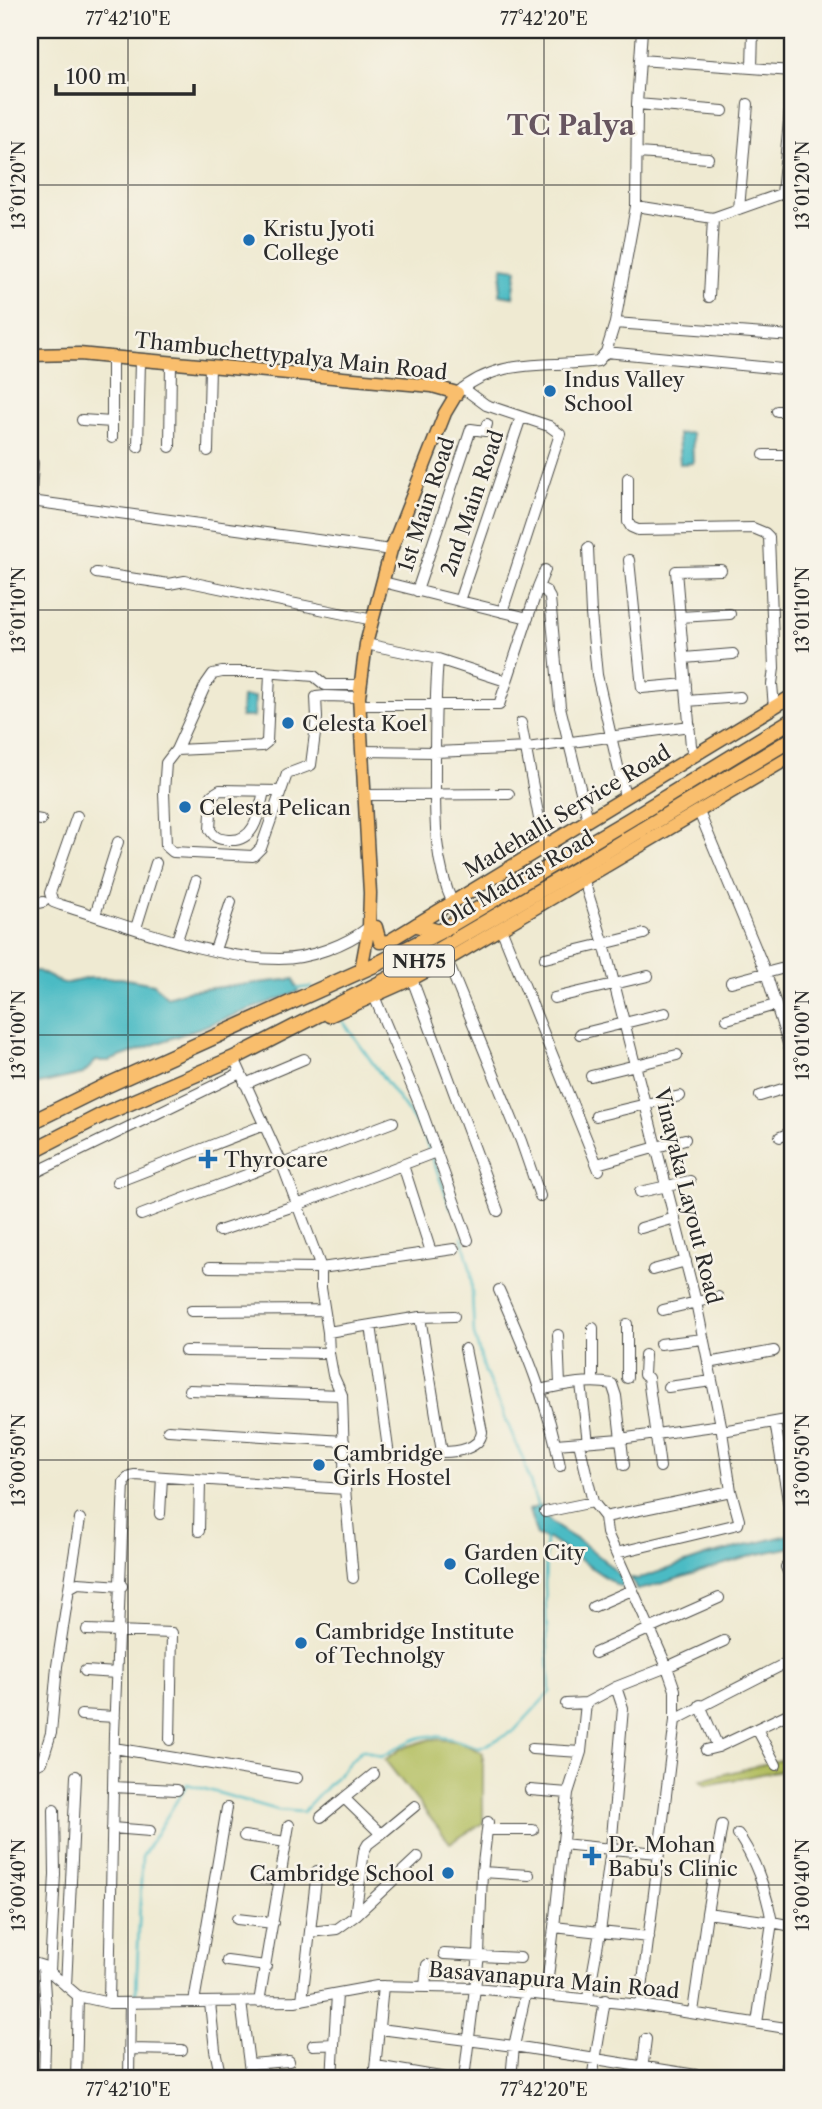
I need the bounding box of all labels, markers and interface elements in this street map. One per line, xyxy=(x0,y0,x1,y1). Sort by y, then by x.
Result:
text: 77°42'10"E xyxy=(85,8,171,30)
text: 77°42'20"E xyxy=(500,8,588,30)
scale bar xyxy=(56,52,194,96)
text: 100 m xyxy=(66,64,127,89)
district label: TC Palya xyxy=(507,108,636,142)
text: 13°01'20"N xyxy=(8,140,30,230)
text: 13°01'20"N xyxy=(792,140,814,230)
place label: Kristu Jyoti College xyxy=(263,216,375,265)
marker: Kristu Jyoti College xyxy=(241,232,257,248)
street label: Thambuchettypalya Main Road xyxy=(133,327,449,385)
place label: Indus Valley School xyxy=(564,367,685,416)
marker: Indus Valley School xyxy=(542,383,558,399)
street label: 2nd Main Road xyxy=(435,426,509,579)
street label: 1st Main Road xyxy=(392,433,460,574)
text: 13°01'10"N xyxy=(8,567,30,653)
text: 13°01'10"N xyxy=(792,567,814,653)
place label: Celesta Koel xyxy=(302,711,427,736)
marker: Celesta Koel xyxy=(280,715,296,731)
street label: Madehalli Service Road xyxy=(459,739,675,883)
place label: Celesta Pelican xyxy=(199,795,351,820)
marker: Celesta Pelican xyxy=(177,799,193,815)
street label: Old Madras Road xyxy=(436,825,598,933)
road number: NH75 xyxy=(384,945,454,976)
text: 13°01'00"N xyxy=(8,990,30,1080)
text: 13°01'00"N xyxy=(792,990,814,1080)
street label: Vinayaka Layout Road xyxy=(649,1084,727,1307)
place label: Thyrocare xyxy=(224,1147,328,1172)
marker: Thyrocare xyxy=(198,1149,218,1169)
text: 13°00'50"N xyxy=(8,1413,30,1506)
text: 13°00'50"N xyxy=(792,1413,814,1506)
place label: Cambridge Girls Hostel xyxy=(333,1441,451,1490)
marker: Cambridge Girls Hostel xyxy=(311,1457,327,1473)
place label: Garden City College xyxy=(464,1540,586,1589)
marker: Garden City College xyxy=(442,1556,458,1572)
place label: Cambridge Institute of Technolgy xyxy=(315,1619,514,1668)
marker: Cambridge Institute of Technolgy xyxy=(293,1635,309,1651)
place label: Dr. Mohan Babu's Clinic xyxy=(608,1832,738,1881)
text: 13°00'40"N xyxy=(8,1839,30,1931)
text: 13°00'40"N xyxy=(792,1839,814,1931)
marker: Dr. Mohan Babu's Clinic xyxy=(582,1846,602,1866)
place label: Cambridge School xyxy=(249,1861,434,1886)
marker: Cambridge School xyxy=(440,1865,456,1881)
street label: Basavanapura Main Road xyxy=(428,1957,681,2003)
text: 77°42'10"E xyxy=(85,2079,171,2101)
text: 77°42'20"E xyxy=(500,2079,588,2101)

